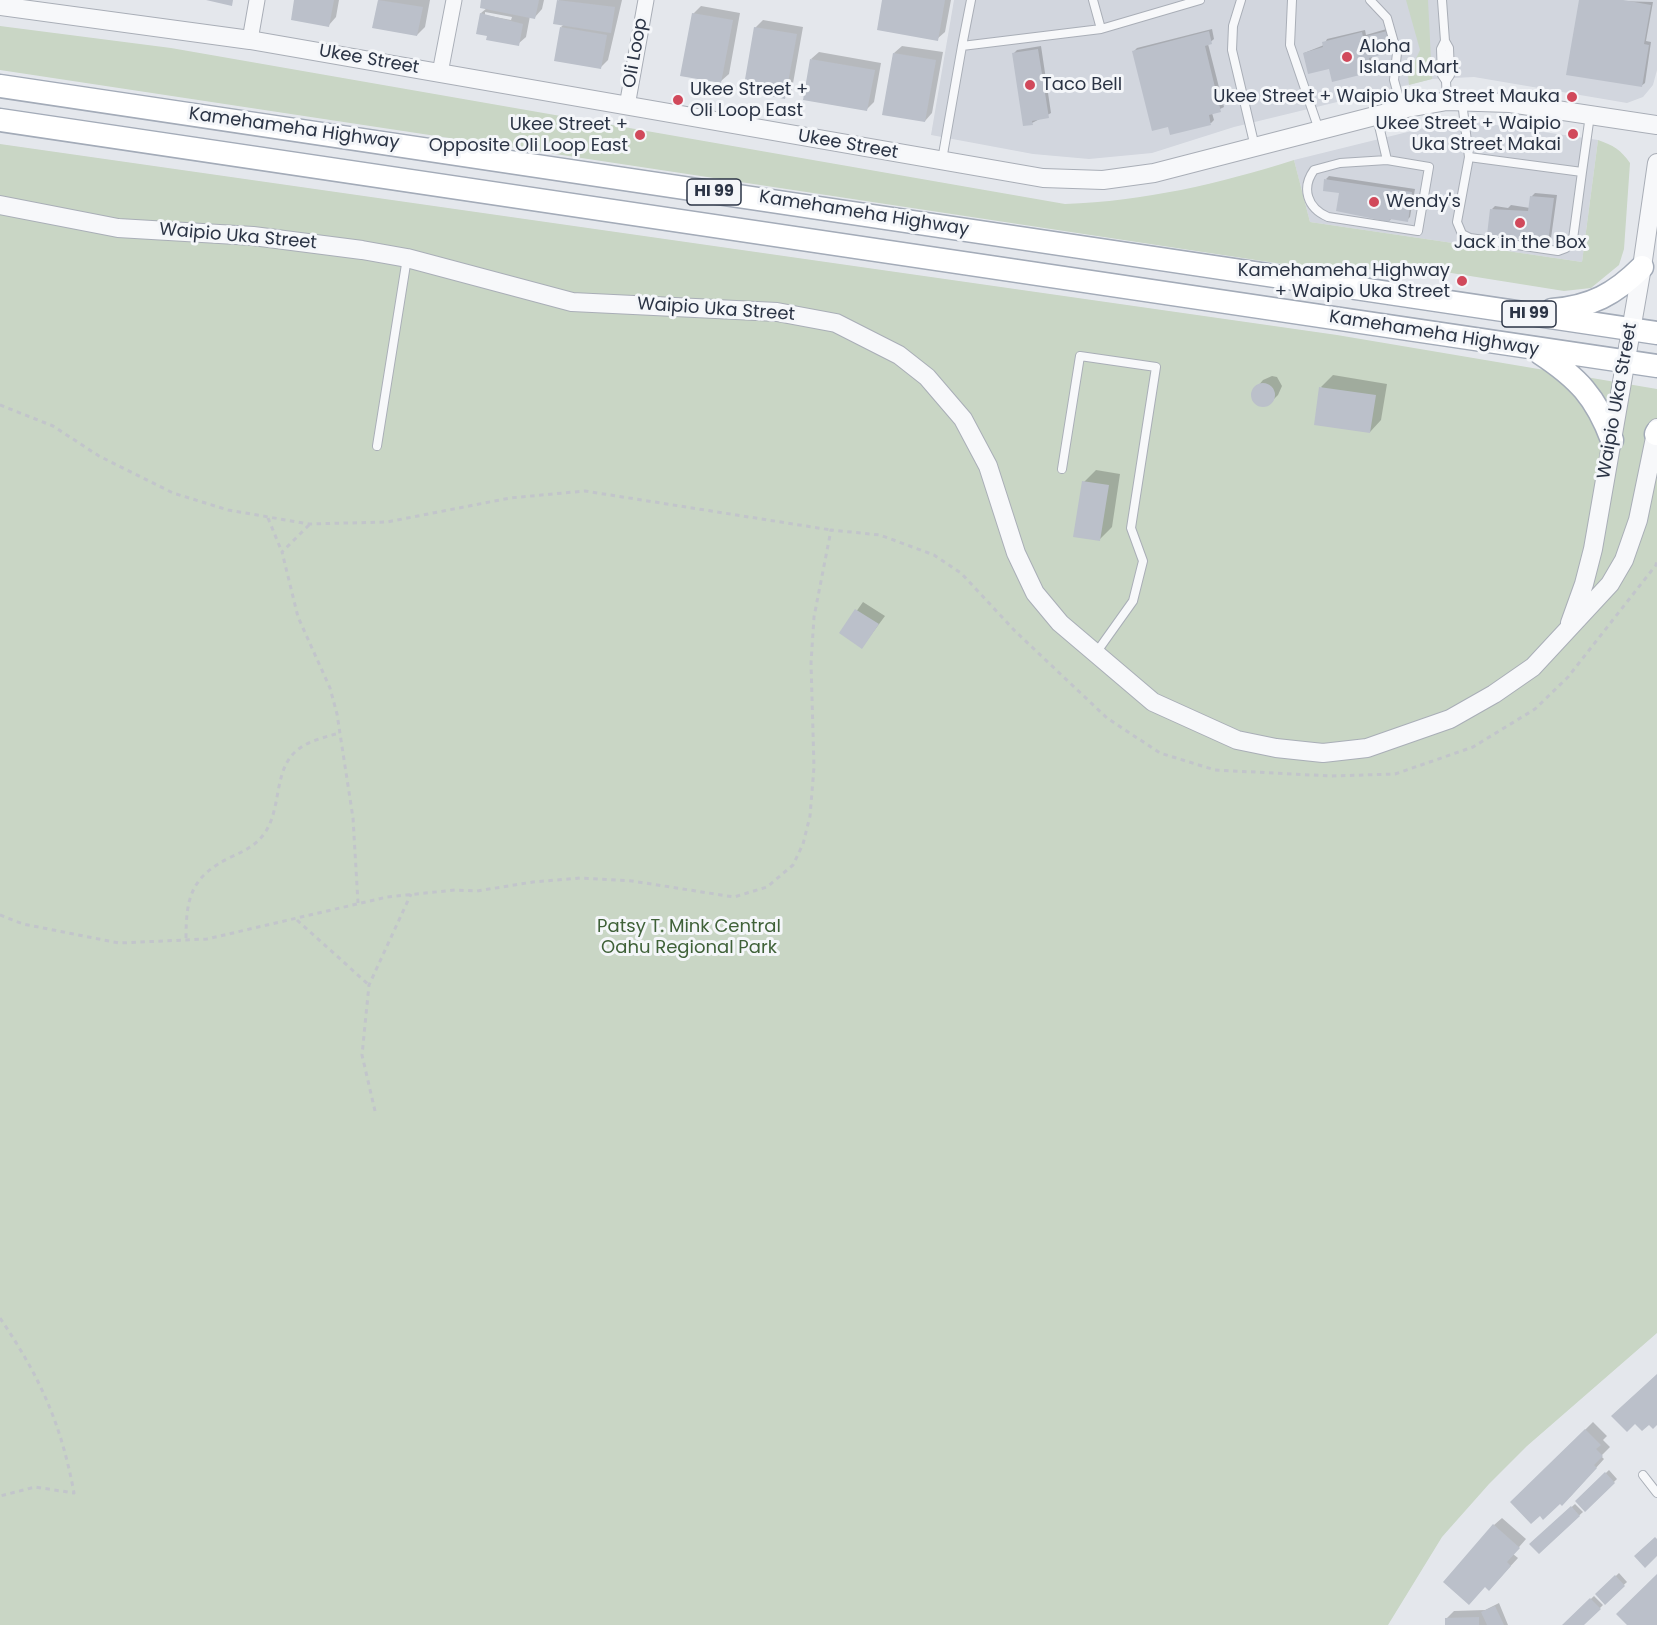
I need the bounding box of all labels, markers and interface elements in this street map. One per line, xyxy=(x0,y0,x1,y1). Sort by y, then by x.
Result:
street label: Oli Loop xyxy=(619,16,653,90)
place label: Aloha Island Mart xyxy=(1359,36,1459,78)
street label: Ukee Street xyxy=(317,41,421,79)
marker: Aloha Island Mart xyxy=(1340,50,1354,64)
place label: Taco Bell xyxy=(1042,74,1122,96)
marker: Taco Bell xyxy=(1023,78,1037,92)
place label: Ukee Street + Oli Loop East xyxy=(690,79,808,122)
place label: Ukee Street + Waipio Uka Street Mauka xyxy=(1213,86,1560,108)
marker: Ukee Street + Waipio Uka Street Mauka xyxy=(1565,90,1579,104)
marker: Ukee Street + Oli Loop East xyxy=(671,93,685,107)
street label: Kamehameha Highway xyxy=(187,104,401,154)
place label: Ukee Street + Waipio Uka Street Makai xyxy=(1376,113,1561,156)
place label: Ukee Street + Opposite Oli Loop East xyxy=(429,114,628,156)
street label: Ukee Street xyxy=(796,126,900,164)
marker: Ukee Street + Waipio Uka Street Makai xyxy=(1566,127,1580,141)
marker: Ukee Street + Opposite Oli Loop East xyxy=(633,128,647,142)
road number: HI 99 xyxy=(687,179,741,205)
street label: Kamehameha Highway xyxy=(758,187,970,241)
place label: Wendy's xyxy=(1386,191,1461,213)
marker: Wendy's xyxy=(1367,195,1381,209)
marker: Jack in the Box xyxy=(1513,216,1527,230)
street label: Waipio Uka Street xyxy=(158,219,318,255)
place label: Jack in the Box xyxy=(1454,232,1586,254)
place label: Kamehameha Highway + Waipio Uka Street xyxy=(1238,260,1450,302)
marker: Kamehameha Highway + Waipio Uka Street xyxy=(1455,274,1469,288)
street label: Waipio Uka Street xyxy=(636,294,796,326)
road number: HI 99 xyxy=(1502,301,1556,327)
street label: Kamehameha Highway xyxy=(1328,307,1540,361)
street label: Waipio Uka Street xyxy=(1594,321,1642,481)
park label: Patsy T. Mink Central Oahu Regional Park xyxy=(597,916,781,958)

